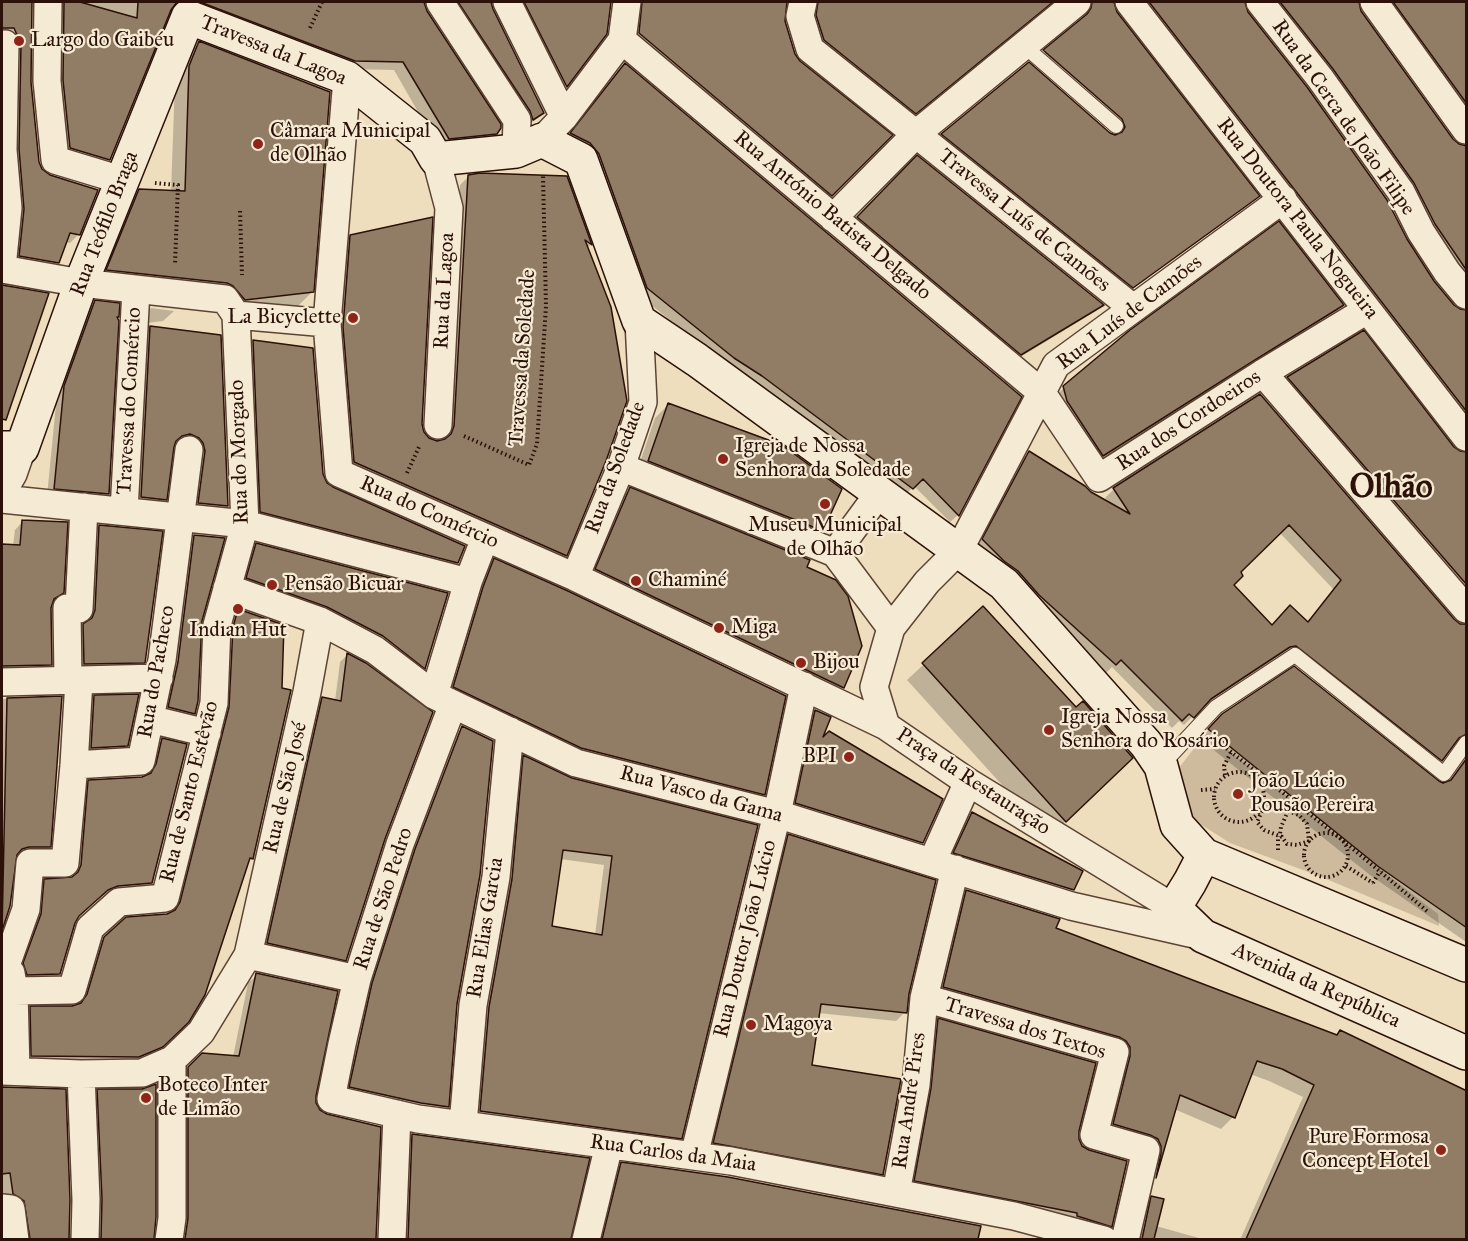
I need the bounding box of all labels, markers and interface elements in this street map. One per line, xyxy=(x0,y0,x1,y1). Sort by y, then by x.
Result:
street label: Travessa da Lagoa xyxy=(196,10,350,92)
street label: Rua da Cerca de João Filipe xyxy=(1266,15,1420,221)
place label: Largo do Gaibéu xyxy=(31,28,174,54)
marker: Largo do Gaibéu xyxy=(12,34,26,48)
street label: Rua Doutora Paula Nogueira xyxy=(1211,113,1383,325)
place label: Câmara Municipal de Olhão xyxy=(270,119,430,169)
street label: Rua António Batista Delgado xyxy=(728,126,936,306)
marker: Câmara Municipal de Olhão xyxy=(251,137,265,151)
street label: Travessa Luís de Camões xyxy=(933,144,1115,298)
street label: Rua Teófilo Braga xyxy=(66,148,144,300)
street label: Rua da Lagoa xyxy=(429,232,461,350)
street label: Rua Luís de Camões xyxy=(1052,250,1208,376)
street label: Travessa da Soledade xyxy=(504,269,542,447)
place label: La Bicyclette xyxy=(227,305,341,331)
street label: Travessa do Comércio xyxy=(113,307,147,495)
marker: La Bicyclette xyxy=(346,311,360,325)
street label: Rua dos Cordoeiros xyxy=(1112,365,1266,477)
street label: Rua do Morgado xyxy=(225,379,255,525)
street label: Rua da Soledade xyxy=(580,398,652,538)
place label: Igreja de Nossa Senhora da Soledade xyxy=(735,434,910,484)
marker: Igreja de Nossa Senhora da Soledade xyxy=(716,452,730,466)
district label: Olhão xyxy=(1349,469,1433,509)
street label: Rua do Comércio xyxy=(356,471,502,555)
marker: Museu Municipal de Olhão xyxy=(818,497,832,511)
place label: Museu Municipal de Olhão xyxy=(748,513,902,563)
place label: Chaminé xyxy=(648,568,726,594)
place label: Pensão Bicuar xyxy=(284,572,404,598)
marker: Chaminé xyxy=(629,574,643,588)
marker: Pensão Bicuar xyxy=(265,578,279,592)
marker: Indian Hut xyxy=(231,602,245,616)
street label: Rua do Pacheco xyxy=(133,604,181,740)
place label: Miga xyxy=(731,615,777,641)
place label: Indian Hut xyxy=(189,618,287,644)
marker: Miga xyxy=(712,621,726,635)
place label: Bijou xyxy=(813,650,860,676)
marker: Bijou xyxy=(794,656,808,670)
street label: Rua de Santo Estêvão xyxy=(155,699,225,885)
place label: Igreja Nossa Senhora do Rosário xyxy=(1061,705,1229,755)
street label: Rua de São José xyxy=(259,720,313,856)
street label: Praça da Restauração xyxy=(891,723,1055,841)
marker: Igreja Nossa Senhora do Rosário xyxy=(1042,723,1056,737)
place label: BPI xyxy=(802,744,837,770)
marker: BPI xyxy=(842,750,856,764)
street label: Rua Vasco da Gama xyxy=(617,761,785,829)
place label: João Lúcio Pousão Pereira xyxy=(1250,769,1374,819)
marker: João Lúcio Pousão Pereira xyxy=(1231,787,1245,801)
street label: Rua de São Pedro xyxy=(349,824,419,974)
street label: Rua Doutor João Lúcio xyxy=(709,837,783,1041)
street label: Rua Elias Garcia xyxy=(462,856,510,1000)
street label: Avenida da República xyxy=(1228,938,1404,1034)
street label: Travessa dos Textos xyxy=(941,992,1109,1066)
place label: Magoya xyxy=(763,1012,832,1038)
marker: Magoya xyxy=(744,1018,758,1032)
street label: Rua André Pires xyxy=(888,1031,932,1171)
place label: Boteco Inter de Limão xyxy=(158,1073,267,1123)
marker: Boteco Inter de Limão xyxy=(139,1091,153,1105)
place label: Pure Formosa Concept Hotel xyxy=(1302,1125,1429,1175)
street label: Rua Carlos da Maia xyxy=(588,1130,758,1178)
marker: Pure Formosa Concept Hotel xyxy=(1434,1143,1448,1157)

